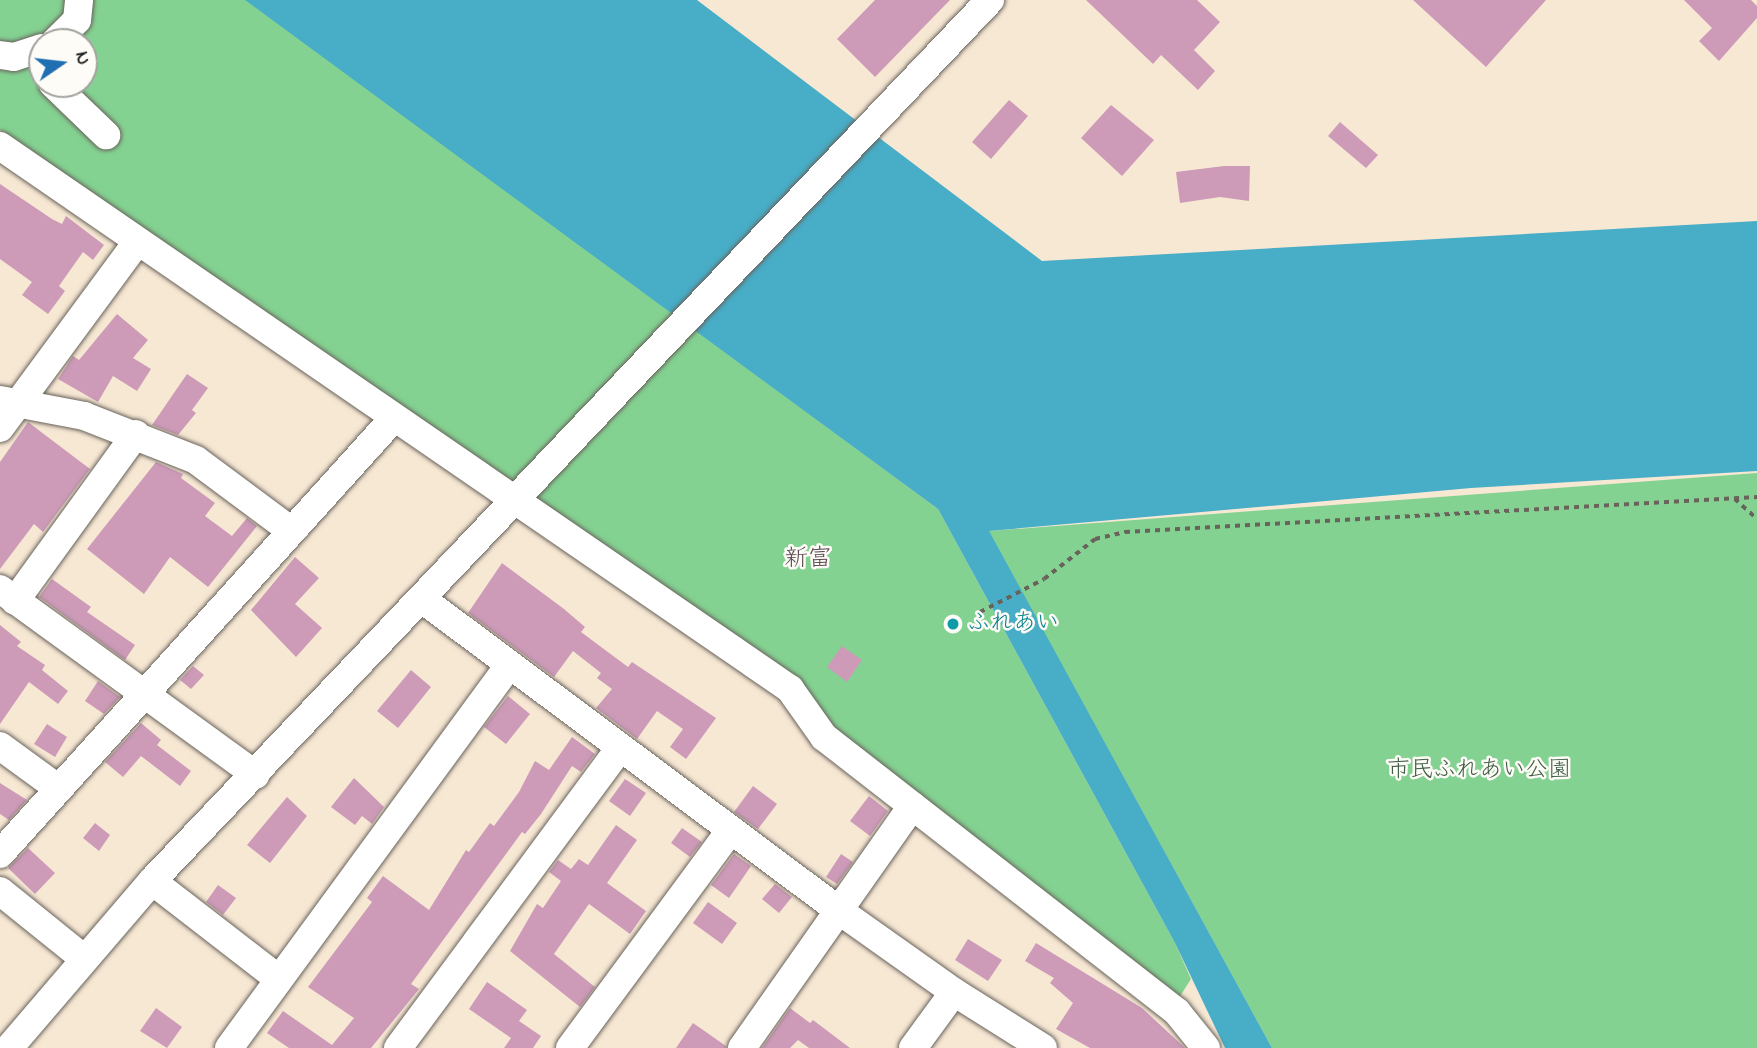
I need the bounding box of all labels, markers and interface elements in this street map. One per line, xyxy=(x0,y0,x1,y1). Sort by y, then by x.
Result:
north arrow xyxy=(28,28,98,98)
text: N xyxy=(67,49,97,68)
district label: 新富 xyxy=(784,546,832,574)
place label: ふれあい xyxy=(967,610,1059,638)
marker: ふれあい xyxy=(945,616,961,632)
park label: 市民ふれあい公園 xyxy=(1387,757,1571,785)

